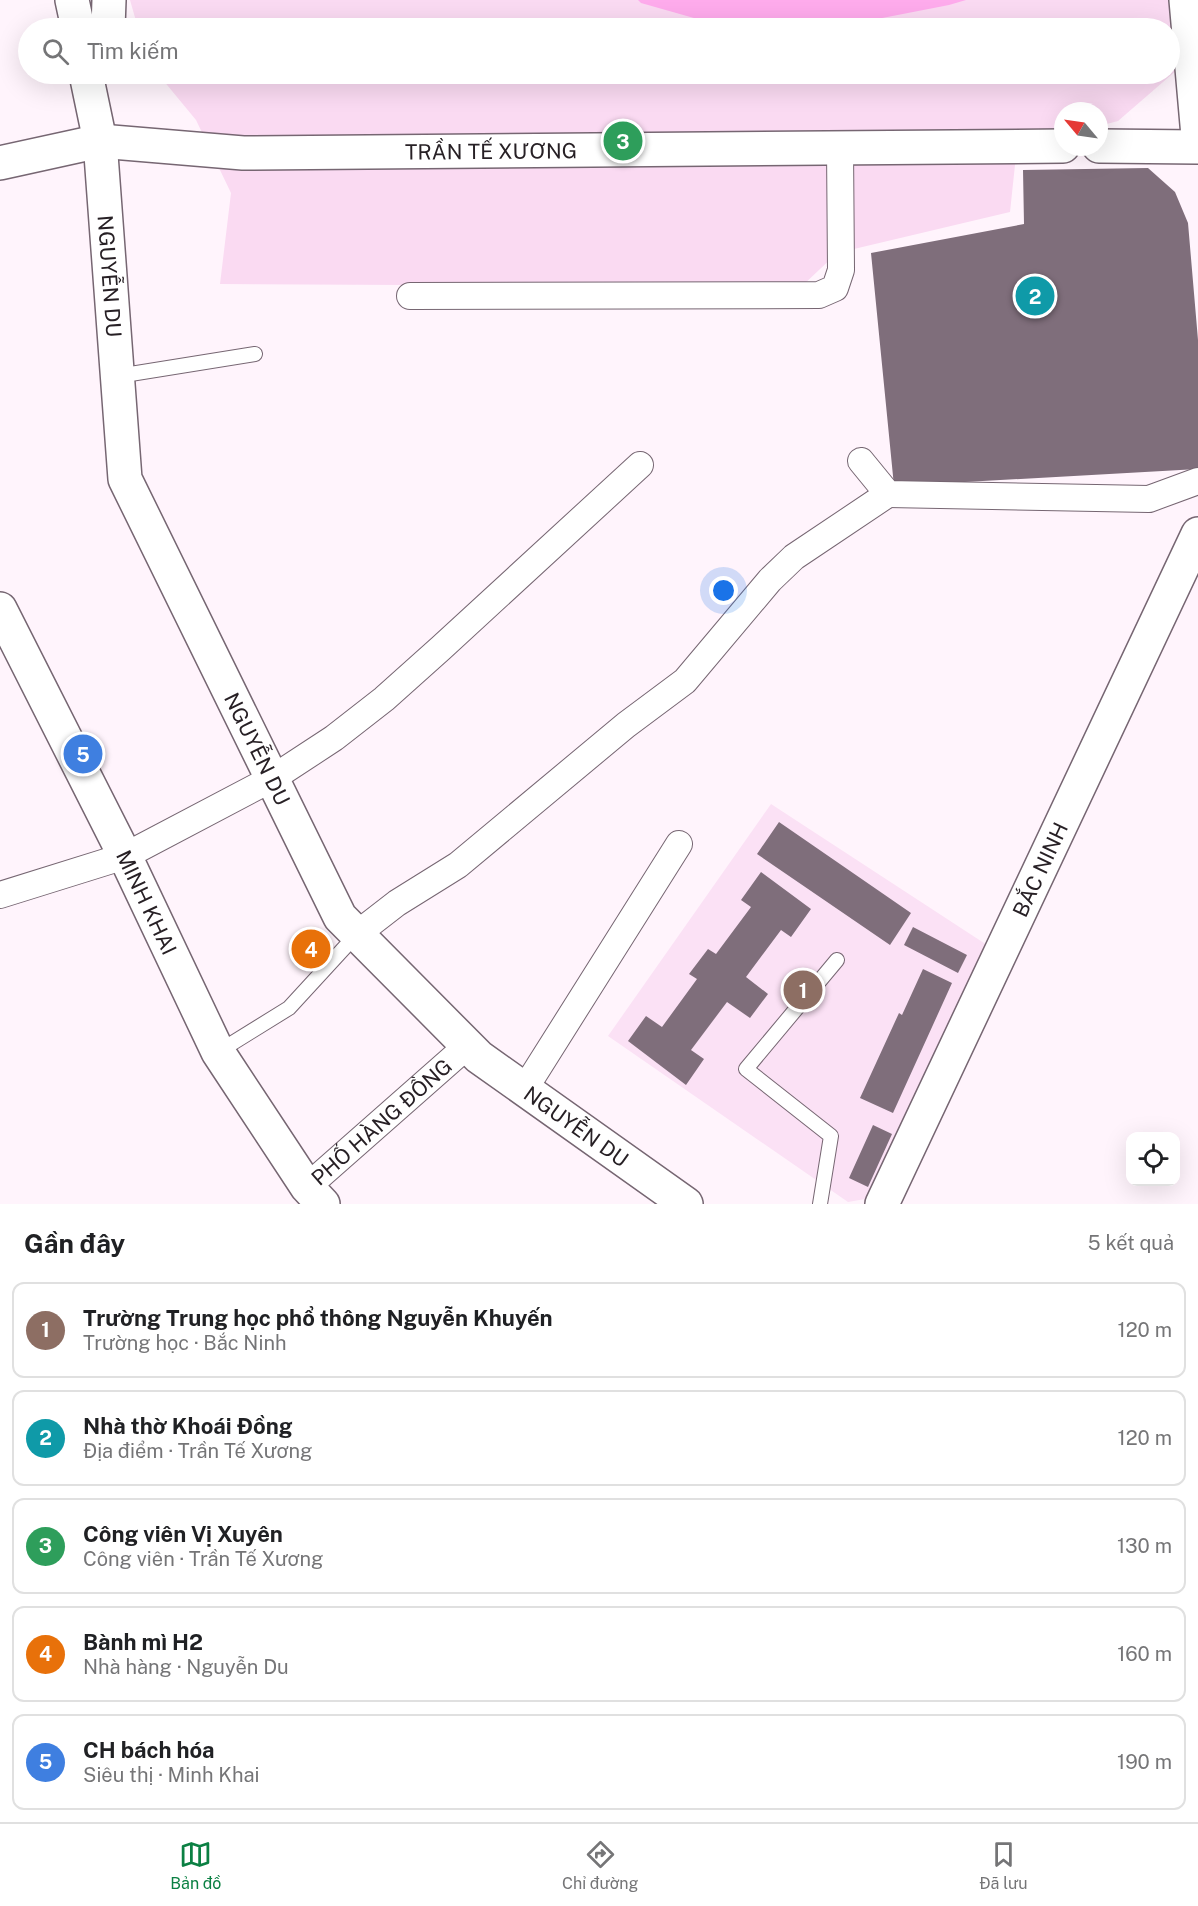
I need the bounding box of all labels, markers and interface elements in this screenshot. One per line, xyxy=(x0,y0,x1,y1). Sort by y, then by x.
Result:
search box xyxy=(18,18,1180,84)
icon: search xyxy=(39,35,72,68)
text: Tìm kiếm xyxy=(87,38,178,64)
north arrow xyxy=(1054,102,1108,156)
pin: 3 xyxy=(604,118,642,164)
street label: TRẦN TẾ XƯƠNG xyxy=(405,137,577,164)
street label: NGUYỄN DU xyxy=(93,214,127,338)
pin: 2 xyxy=(1016,274,1054,318)
your location xyxy=(709,576,738,605)
street label: NGUYỄN DU xyxy=(219,689,296,809)
pin: 5 xyxy=(64,732,103,777)
street label: BẮC NINH xyxy=(1007,818,1073,921)
street label: MINH KHAI xyxy=(111,846,182,959)
pin: 4 xyxy=(292,926,330,972)
pin: 1 xyxy=(784,968,822,1012)
street label: PHỐ HÀNG ĐỒNG xyxy=(306,1053,457,1190)
street label: NGUYỄN DU xyxy=(519,1081,633,1172)
map controls xyxy=(1126,1132,1180,1186)
button: locate xyxy=(1126,1132,1180,1186)
text: Gần đây xyxy=(24,1228,125,1259)
text: 5 kết quả xyxy=(1088,1231,1174,1255)
text: Trường Trung học phổ thông Nguyễn Khuyến xyxy=(83,1305,553,1331)
text: 1 xyxy=(41,1318,50,1342)
text: 120 m xyxy=(1118,1318,1172,1342)
text: Trường học · Bắc Ninh xyxy=(83,1331,287,1355)
text: Nhà thờ Khoái Đồng xyxy=(83,1413,293,1439)
text: 2 xyxy=(39,1426,52,1450)
text: 120 m xyxy=(1118,1426,1172,1450)
text: Địa điểm · Trần Tế Xương xyxy=(83,1439,313,1463)
text: Công viên Vị Xuyên xyxy=(83,1521,283,1547)
text: 3 xyxy=(39,1534,52,1558)
text: 130 m xyxy=(1117,1534,1172,1558)
text: Công viên · Trần Tế Xương xyxy=(83,1547,324,1571)
text: Bành mì H2 xyxy=(83,1629,203,1655)
text: 4 xyxy=(39,1642,52,1666)
text: 160 m xyxy=(1117,1642,1172,1666)
text: Nhà hàng · Nguyễn Du xyxy=(83,1655,289,1679)
text: CH bách hóa xyxy=(83,1737,215,1763)
text: 5 xyxy=(39,1750,52,1774)
text: 190 m xyxy=(1117,1750,1172,1774)
text: Siêu thị · Minh Khai xyxy=(83,1763,259,1787)
tab: Bản đồ xyxy=(170,1838,221,1893)
tab: Chỉ đường xyxy=(562,1838,639,1893)
tab: Đã lưu xyxy=(979,1838,1028,1893)

